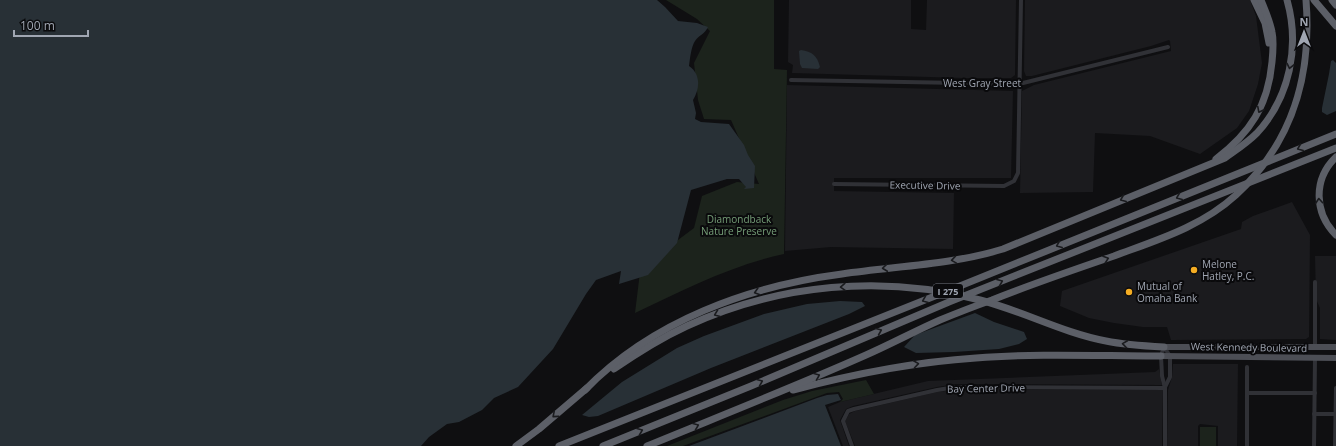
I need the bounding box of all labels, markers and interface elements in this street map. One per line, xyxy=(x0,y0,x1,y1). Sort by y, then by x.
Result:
scale bar xyxy=(14,12,88,38)
north arrow xyxy=(1284,12,1324,52)
text: N xyxy=(1300,14,1308,29)
text: 100 m xyxy=(20,17,55,34)
one-way arrow xyxy=(1287,63,1295,69)
street label: West Gray Street xyxy=(943,76,1022,90)
one-way arrow xyxy=(1257,105,1265,113)
one-way arrow xyxy=(1296,144,1303,152)
street label: Executive Drive xyxy=(889,177,961,193)
one-way arrow xyxy=(1176,192,1183,200)
one-way arrow xyxy=(1119,194,1127,202)
one-way arrow xyxy=(1315,198,1324,205)
park label: Diamondback Nature Preserve xyxy=(701,212,777,238)
one-way arrow xyxy=(1055,241,1062,249)
one-way arrow xyxy=(951,255,957,264)
one-way arrow xyxy=(1102,255,1109,263)
place label: Melone Hatley, P.C. xyxy=(1202,257,1254,283)
one-way arrow xyxy=(882,263,888,272)
marker: Melone Hatley, P.C. xyxy=(1189,265,1199,275)
one-way arrow xyxy=(996,279,1003,287)
place label: Mutual of Omaha Bank xyxy=(1137,279,1198,305)
one-way arrow xyxy=(840,282,846,291)
road number: I 275 xyxy=(933,284,963,298)
one-way arrow xyxy=(754,287,761,296)
marker: Mutual of Omaha Bank xyxy=(1124,287,1134,297)
one-way arrow xyxy=(922,295,930,303)
one-way arrow xyxy=(713,309,720,317)
one-way arrow xyxy=(876,328,883,336)
street label: West Kennedy Boulevard xyxy=(1191,339,1307,355)
one-way arrow xyxy=(1122,340,1128,349)
one-way arrow xyxy=(913,360,919,369)
one-way arrow xyxy=(812,373,820,381)
one-way arrow xyxy=(755,379,763,387)
street label: Bay Center Drive xyxy=(947,380,1026,396)
one-way arrow xyxy=(553,410,560,417)
one-way arrow xyxy=(692,423,700,431)
one-way arrow xyxy=(636,428,643,436)

